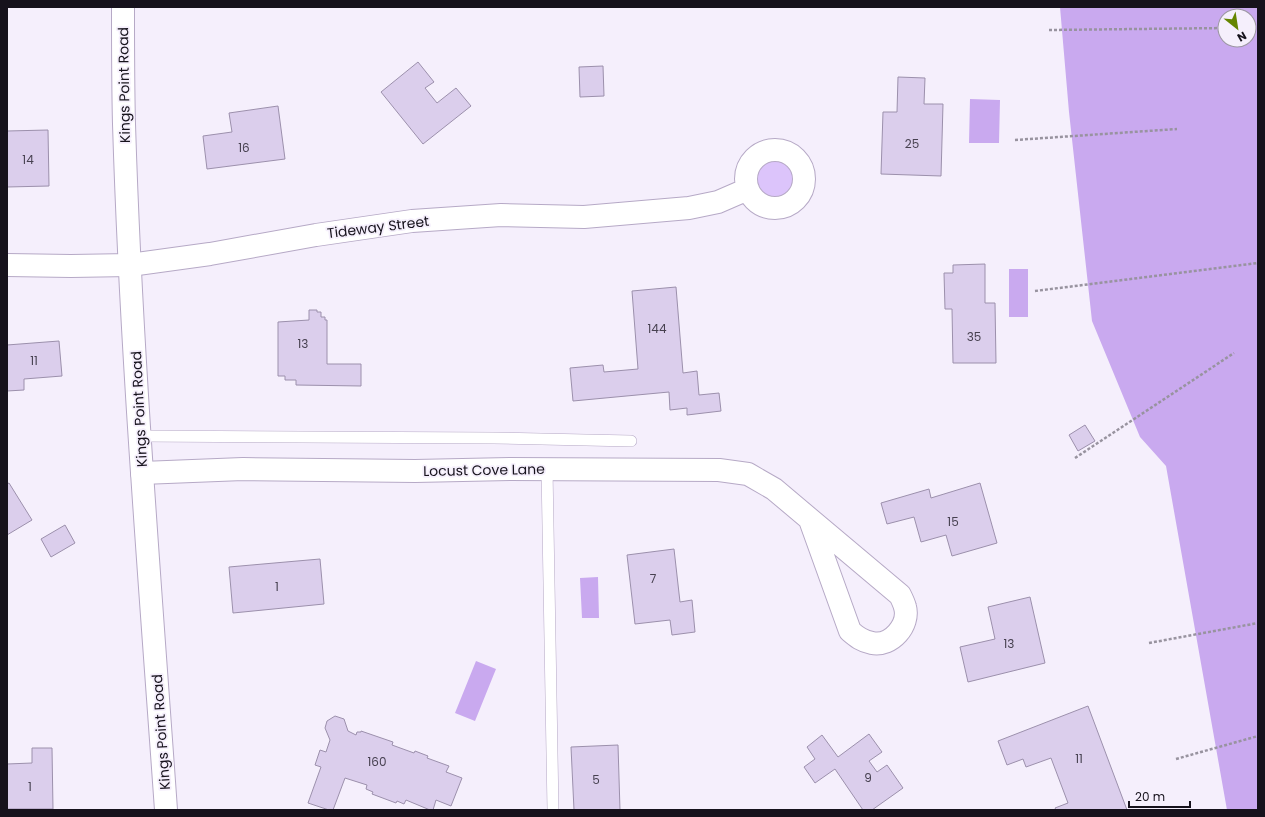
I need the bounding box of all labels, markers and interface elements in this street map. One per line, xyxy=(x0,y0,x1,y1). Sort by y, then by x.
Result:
north arrow xyxy=(1217,8,1257,48)
street label: Kings Point Road xyxy=(113,27,135,143)
text: N xyxy=(1234,28,1250,46)
house number: 25 xyxy=(905,135,919,152)
house number: 16 xyxy=(238,139,250,156)
house number: 14 xyxy=(22,151,34,168)
street label: Tideway Street xyxy=(326,211,430,243)
house number: 144 xyxy=(648,320,667,337)
house number: 35 xyxy=(967,328,981,345)
house number: 13 xyxy=(298,335,308,352)
street label: Kings Point Road xyxy=(126,351,152,467)
house number: 11 xyxy=(30,352,38,369)
street label: Locust Cove Lane xyxy=(423,459,545,481)
house number: 15 xyxy=(947,513,959,530)
house number: 7 xyxy=(650,570,657,587)
house number: 1 xyxy=(275,578,279,595)
house number: 13 xyxy=(1004,635,1014,652)
street label: Kings Point Road xyxy=(147,673,175,791)
house number: 11 xyxy=(1075,750,1083,767)
house number: 160 xyxy=(368,753,387,770)
house number: 9 xyxy=(864,769,872,786)
house number: 5 xyxy=(592,771,600,788)
house number: 1 xyxy=(28,778,32,795)
scale bar xyxy=(1129,783,1190,809)
text: 20 m xyxy=(1135,788,1165,805)

